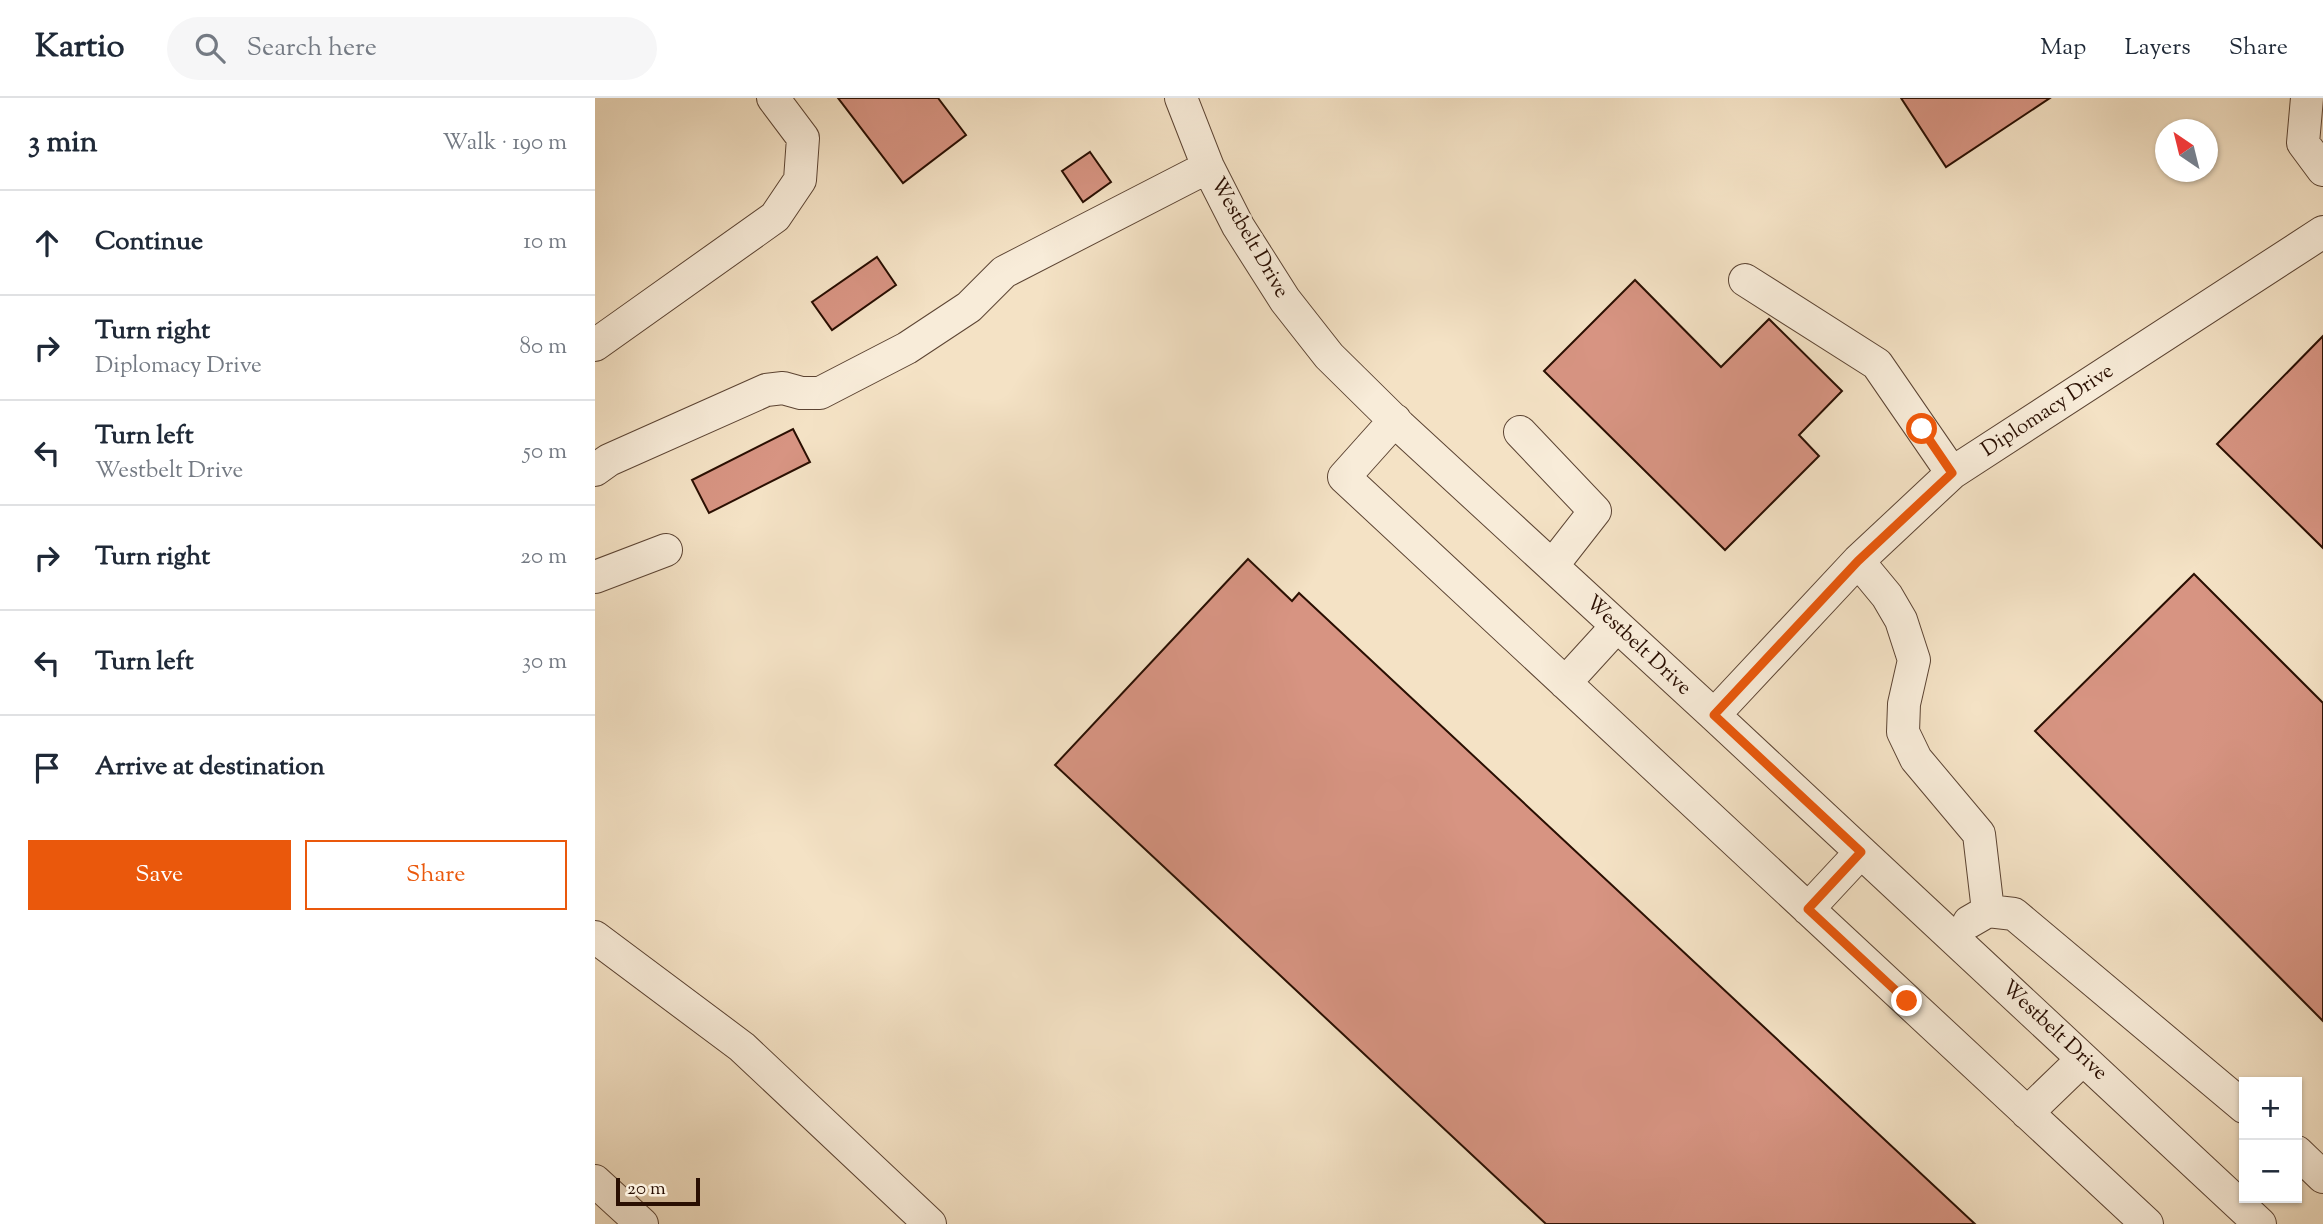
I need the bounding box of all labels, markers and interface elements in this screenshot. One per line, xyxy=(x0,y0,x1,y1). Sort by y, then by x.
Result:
search box xyxy=(167,17,657,80)
text: Kartio xyxy=(35,24,125,72)
icon: search xyxy=(191,29,229,67)
text: Search here xyxy=(247,30,377,67)
text: Map xyxy=(2040,31,2086,65)
text: Layers xyxy=(2124,31,2191,65)
text: Share xyxy=(2229,31,2288,65)
north arrow xyxy=(2155,119,2218,182)
text: 3 min xyxy=(28,122,98,165)
text: Walk · 190 m xyxy=(443,127,567,160)
street label: Westbelt Drive xyxy=(1202,172,1296,304)
icon: ahead xyxy=(28,224,66,262)
text: Continue xyxy=(95,224,203,261)
text: 10 m xyxy=(523,226,567,259)
text: Turn right xyxy=(95,313,210,350)
icon: right xyxy=(28,329,66,367)
text: 80 m xyxy=(519,331,567,364)
text: Diplomacy Drive xyxy=(95,350,262,383)
street label: Diplomacy Drive xyxy=(1976,357,2120,465)
route start xyxy=(1906,413,1937,444)
text: Turn left xyxy=(95,418,194,455)
icon: left xyxy=(28,434,66,472)
text: 50 m xyxy=(523,436,567,469)
text: Westbelt Drive xyxy=(95,455,243,488)
icon: right xyxy=(28,539,66,577)
text: Turn right xyxy=(95,539,210,576)
text: 20 m xyxy=(520,541,567,574)
street label: Westbelt Drive xyxy=(1578,589,1698,703)
icon: left xyxy=(28,644,66,682)
text: Turn left xyxy=(95,644,194,681)
text: 30 m xyxy=(522,646,567,679)
icon: arrive xyxy=(28,749,66,787)
text: Arrive at destination xyxy=(95,749,325,786)
button: Save xyxy=(28,840,291,910)
button: Share xyxy=(305,840,567,910)
street label: Westbelt Drive xyxy=(1994,974,2114,1088)
route end xyxy=(1891,985,1922,1016)
map controls xyxy=(2239,1077,2302,1203)
button: + xyxy=(2239,1077,2302,1140)
button: − xyxy=(2239,1140,2302,1203)
scale bar xyxy=(616,1175,700,1207)
text: 20 m xyxy=(627,1176,666,1203)

